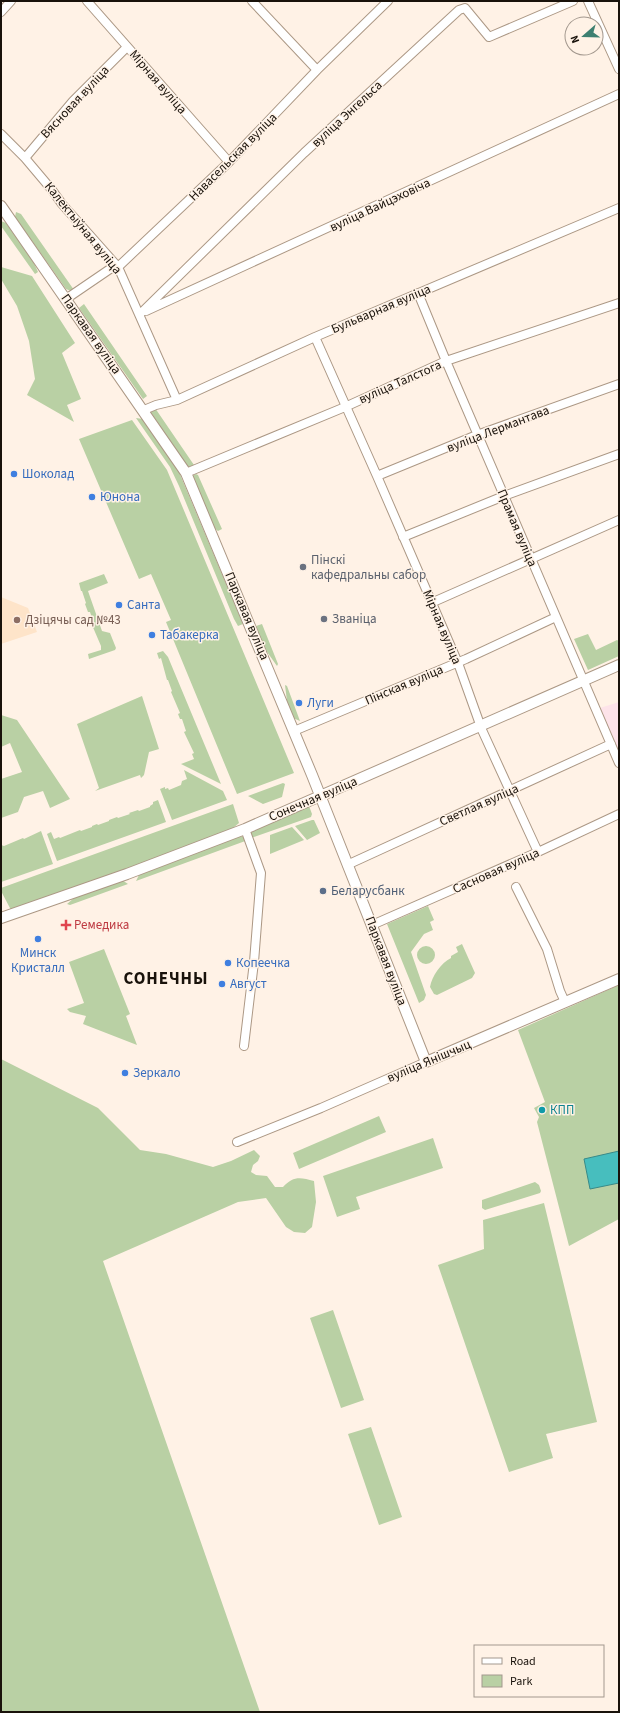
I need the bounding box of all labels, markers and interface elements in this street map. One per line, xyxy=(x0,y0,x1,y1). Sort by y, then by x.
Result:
north arrow xyxy=(564,16,604,56)
text: N xyxy=(567,33,583,45)
street label: Мірная вуліца xyxy=(125,46,191,118)
street label: Вясновая вуліца xyxy=(37,62,113,142)
street label: вуліца Энгельса xyxy=(308,76,386,152)
street label: Навасельская вуліца xyxy=(185,109,281,205)
street label: вуліца Вайцэховіча xyxy=(327,174,433,236)
street label: Калектыўная вуліца xyxy=(40,178,126,278)
street label: Бульварная вуліца xyxy=(328,280,434,338)
street label: Паркавая вуліца xyxy=(57,290,125,378)
street label: вуліца Талстога xyxy=(356,356,444,408)
street label: вуліца Лермантава xyxy=(444,401,552,457)
place label: Шоколад xyxy=(22,465,74,483)
marker: Шоколад xyxy=(9,469,19,479)
street label: Прамая вуліца xyxy=(493,486,541,570)
place label: Юнона xyxy=(100,488,140,506)
marker: Юнона xyxy=(87,492,97,502)
place label: Пінскі кафедральны сабор xyxy=(311,551,426,584)
marker: Пінскі кафедральны сабор xyxy=(298,562,308,572)
street label: Паркавая вуліца xyxy=(220,569,274,663)
street label: Мірная вуліца xyxy=(418,587,466,667)
place label: Санта xyxy=(127,596,161,614)
marker: Санта xyxy=(114,600,124,610)
place label: Званіца xyxy=(332,610,377,628)
place label: Дзіцячы сад №43 xyxy=(25,611,121,629)
marker: Званіца xyxy=(319,614,329,624)
marker: Дзіцячы сад №43 xyxy=(12,615,22,625)
place label: Табакерка xyxy=(160,626,219,644)
marker: Табакерка xyxy=(147,630,157,640)
street label: Пінская вуліца xyxy=(362,660,446,710)
place label: Луги xyxy=(307,694,334,712)
marker: Луги xyxy=(294,698,304,708)
street label: Сонечная вуліца xyxy=(266,772,360,826)
street label: Светлая вуліца xyxy=(436,779,522,831)
street label: Сасновая вуліца xyxy=(450,844,542,898)
place label: Беларусбанк xyxy=(331,882,405,900)
marker: Беларусбанк xyxy=(318,886,328,896)
street label: Паркавая вуліца xyxy=(361,914,411,1008)
place label: Ремедика xyxy=(74,916,129,934)
marker: Ремедика xyxy=(61,920,71,930)
marker: Минск Кристалл xyxy=(33,934,43,944)
place label: Минск Кристалл xyxy=(11,944,65,977)
place label: Копеечка xyxy=(236,954,290,972)
marker: Копеечка xyxy=(223,958,233,968)
district label: СОНЕЧНЫ xyxy=(123,967,209,991)
place label: Август xyxy=(230,975,267,993)
marker: Август xyxy=(217,979,227,989)
street label: вуліца Янішчыц xyxy=(384,1035,474,1087)
place label: Зеркало xyxy=(133,1064,181,1082)
marker: Зеркало xyxy=(120,1068,130,1078)
place label: КПП xyxy=(550,1101,574,1119)
marker: КПП xyxy=(537,1105,547,1115)
legend xyxy=(474,1645,604,1697)
text: Road xyxy=(510,1653,536,1670)
text: Park xyxy=(510,1673,532,1690)

